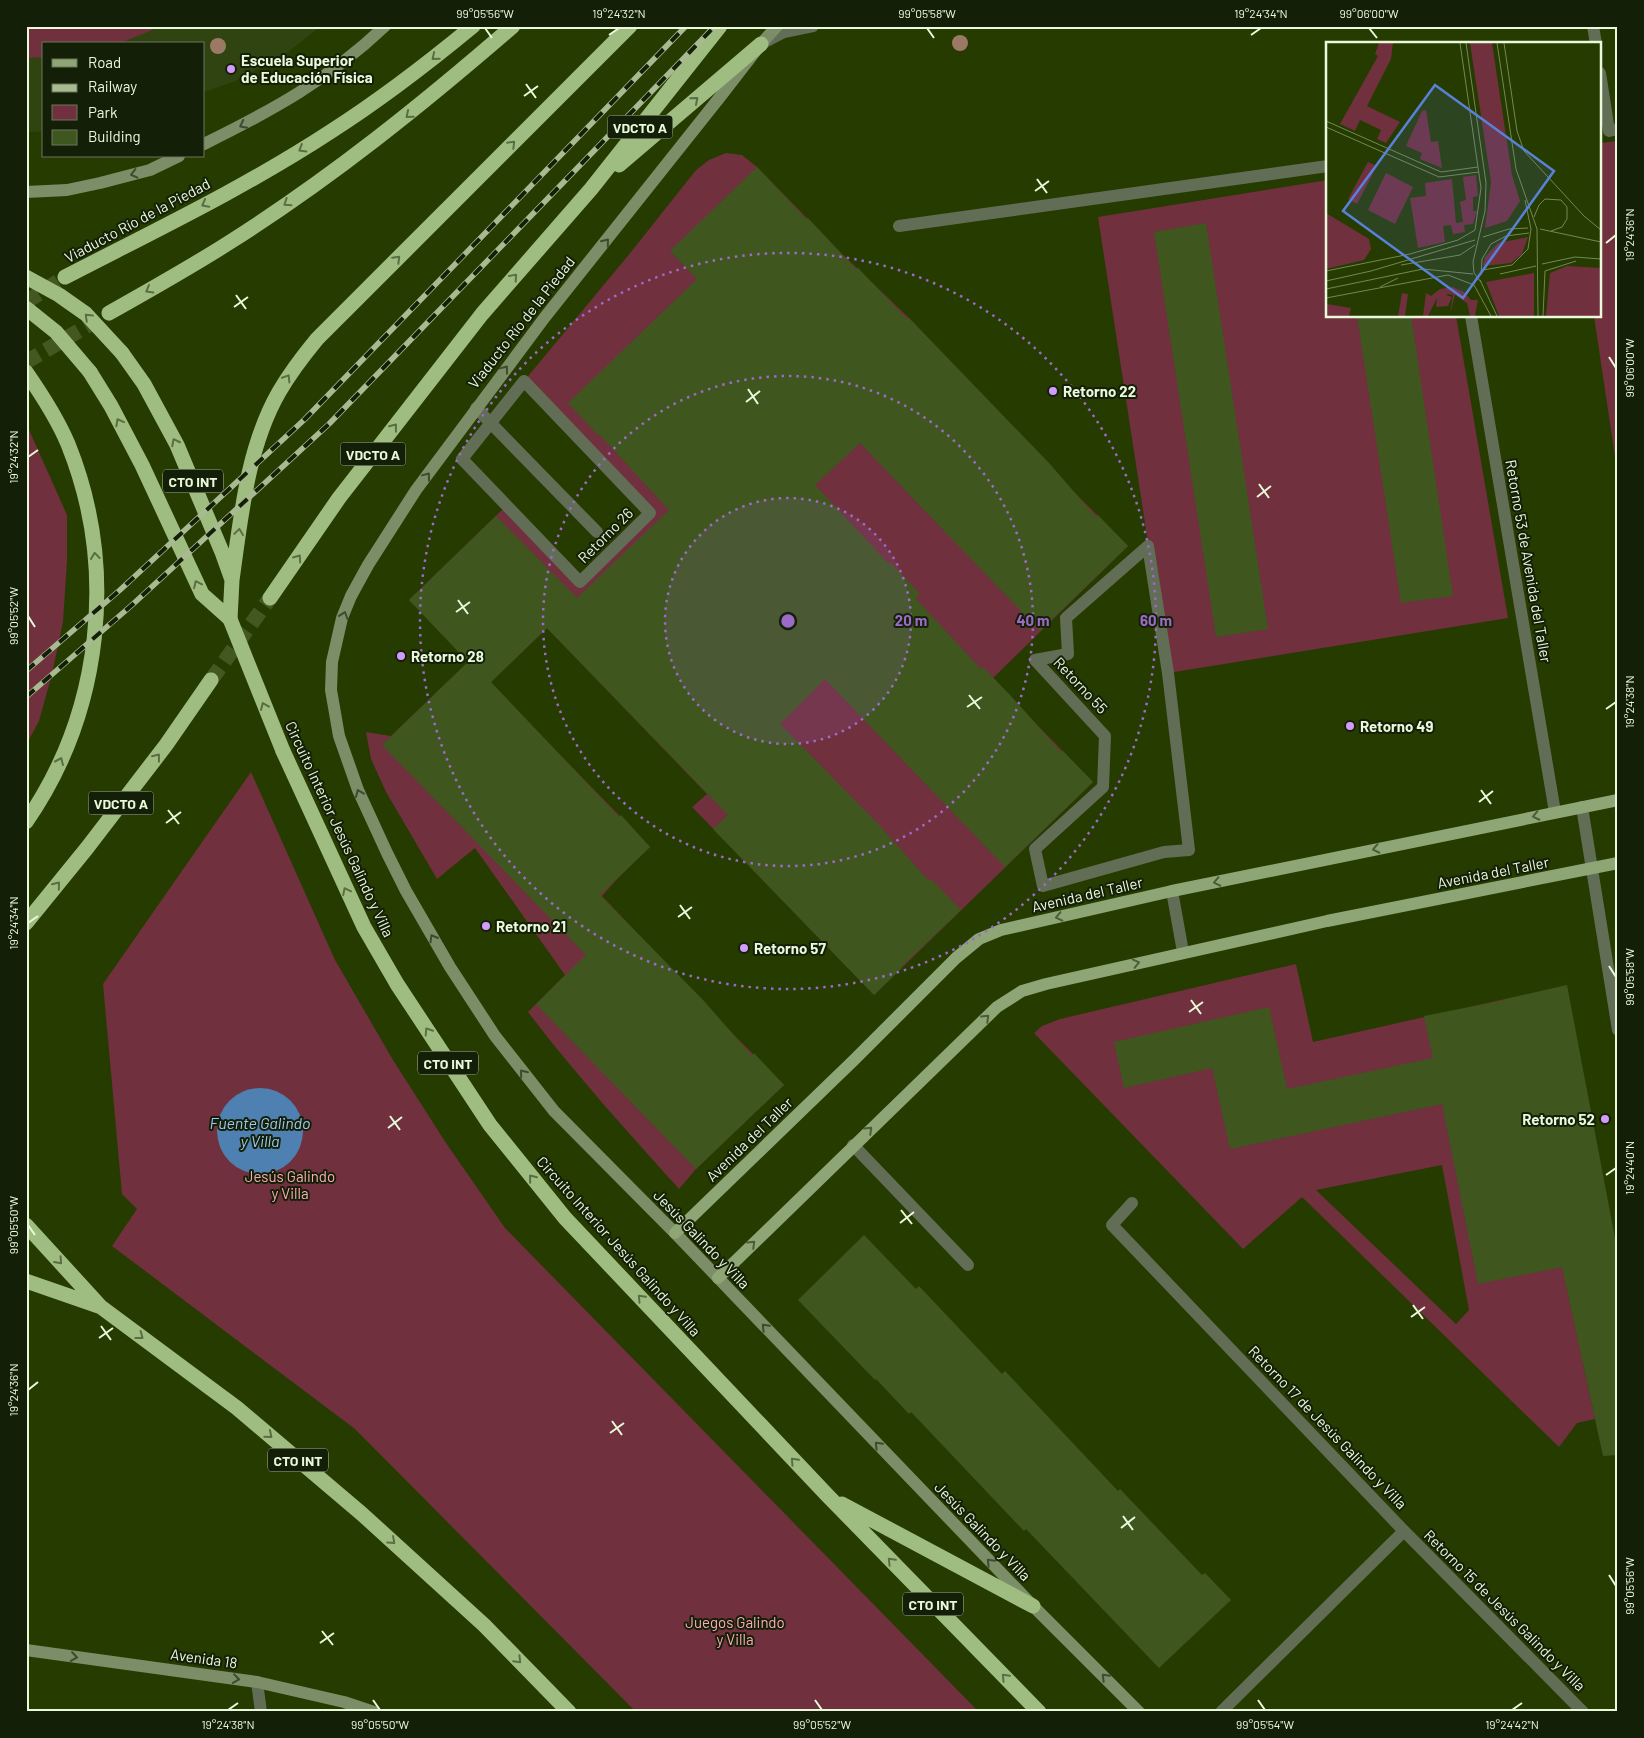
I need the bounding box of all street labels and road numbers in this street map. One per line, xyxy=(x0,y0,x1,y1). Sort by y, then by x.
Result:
road number: VDCTO A xyxy=(608,115,672,138)
street label: Viaducto Río de la Piedad xyxy=(61,174,213,266)
street label: Viaducto Río de la Piedad xyxy=(464,252,578,392)
road number: VDCTO A xyxy=(340,442,406,466)
street label: Retorno 53 de Avenida del Taller xyxy=(1502,458,1556,665)
road number: CTO INT xyxy=(163,470,223,492)
street label: Retorno 26 xyxy=(574,504,636,566)
street label: Retorno 55 xyxy=(1050,653,1112,717)
street label: Circuito Interior Jesús Galindo y Villa xyxy=(282,718,398,940)
road number: VDCTO A xyxy=(88,791,154,814)
street label: Avenida del Taller xyxy=(1436,852,1551,892)
street label: Avenida del Taller xyxy=(1030,872,1145,916)
road number: CTO INT xyxy=(418,1052,478,1074)
street label: Avenida del Taller xyxy=(702,1093,796,1185)
street label: Circuito Interior Jesús Galindo y Villa xyxy=(533,1152,705,1340)
street label: Jesús Galindo y Villa xyxy=(650,1186,754,1292)
street label: Retorno 17 de Jesús Galindo y Villa xyxy=(1245,1342,1411,1512)
road number: CTO INT xyxy=(268,1448,328,1472)
street label: Jesús Galindo y Villa xyxy=(931,1478,1035,1584)
street label: Retorno 15 de Jesús Galindo y Villa xyxy=(1421,1526,1589,1694)
road number: CTO INT xyxy=(903,1592,963,1616)
street label: Avenida 18 xyxy=(169,1644,239,1672)

